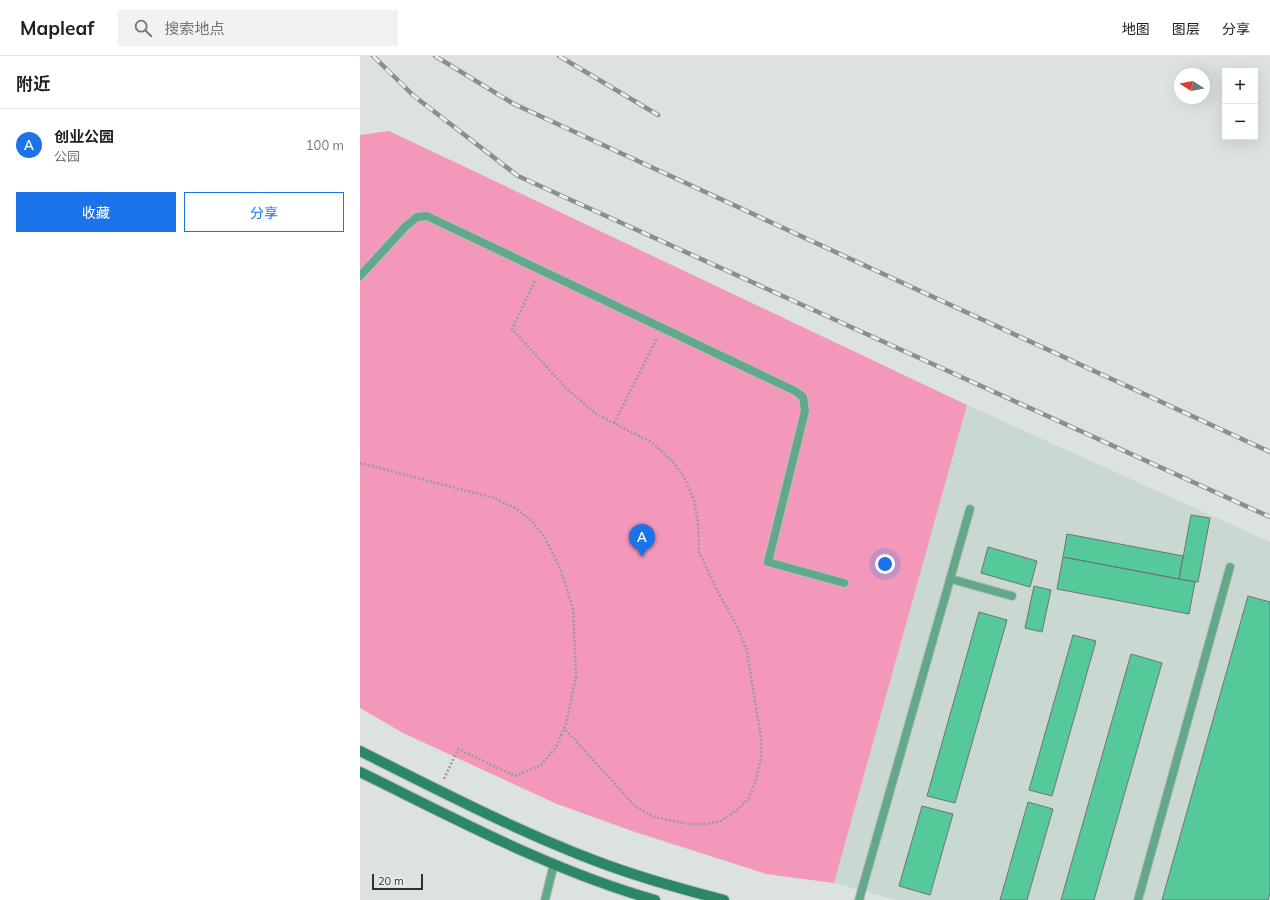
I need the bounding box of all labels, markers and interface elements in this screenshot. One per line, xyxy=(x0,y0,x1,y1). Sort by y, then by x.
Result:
search box xyxy=(118,10,398,46)
text: Mapleaf xyxy=(20,16,94,40)
icon: search xyxy=(132,17,154,39)
text: 搜索地点 xyxy=(164,19,224,38)
text: 地图 xyxy=(1122,20,1150,38)
text: 图层 xyxy=(1172,20,1200,38)
text: 分享 xyxy=(1222,20,1250,38)
north arrow xyxy=(1174,68,1210,104)
map controls xyxy=(1222,68,1258,140)
button: + xyxy=(1222,68,1258,104)
text: 附近 xyxy=(16,73,50,94)
button: − xyxy=(1222,104,1258,140)
text: 创业公园 xyxy=(54,127,114,146)
text: A xyxy=(24,137,34,153)
text: 100 m xyxy=(306,137,344,153)
text: 公园 xyxy=(54,148,80,164)
button: 收藏 xyxy=(16,192,176,232)
button: 分享 xyxy=(184,192,344,232)
pin: A xyxy=(629,524,655,557)
your location xyxy=(875,554,895,574)
scale bar xyxy=(372,872,423,891)
text: 20 m xyxy=(378,874,404,888)

